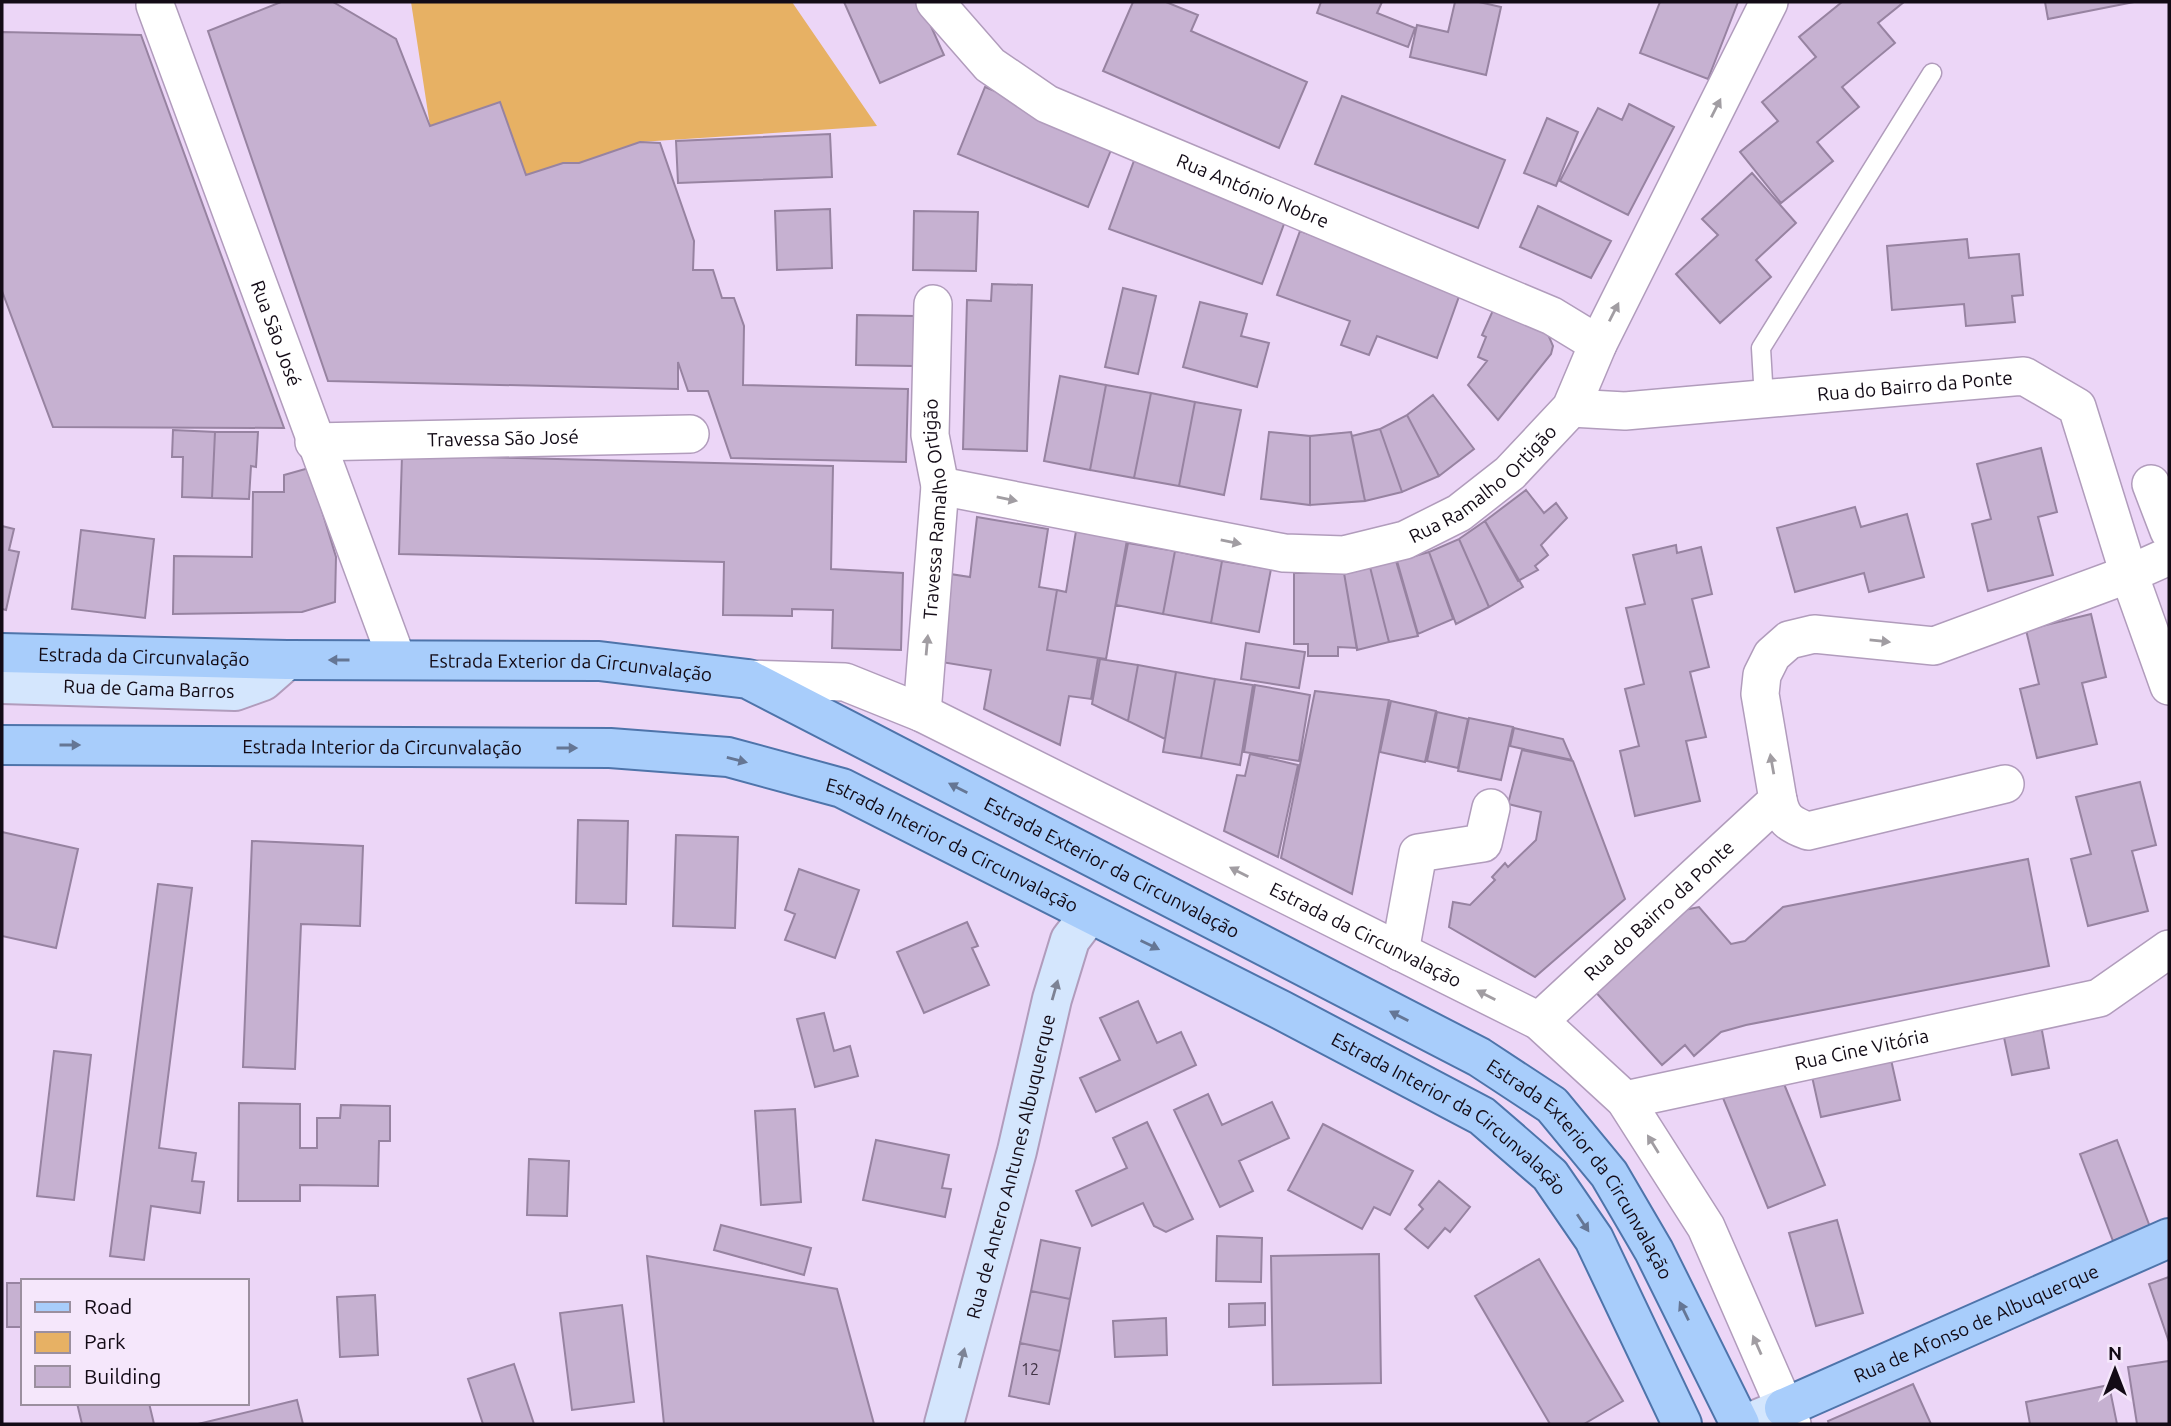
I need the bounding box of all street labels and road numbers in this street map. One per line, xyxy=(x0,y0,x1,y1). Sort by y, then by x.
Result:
street label: Rua António Nobre xyxy=(1173,149,1332,232)
street label: Rua São José xyxy=(247,277,306,389)
street label: Rua do Bairro da Ponte xyxy=(1816,366,2013,405)
street label: Travessa Ramalho Ortigão xyxy=(918,398,952,620)
street label: Rua Ramalho Ortigão xyxy=(1405,420,1561,547)
street label: Travessa São José xyxy=(427,425,579,451)
street label: Estrada da Circunvalação xyxy=(38,643,250,670)
street label: Estrada Exterior da Circunvalação xyxy=(429,649,714,686)
street label: Rua de Gama Barros xyxy=(63,675,235,702)
street label: Estrada Interior da Circunvalação xyxy=(242,735,522,759)
street label: Estrada Interior da Circunvalação xyxy=(823,773,1082,917)
street label: Estrada Exterior da Circunvalação xyxy=(981,792,1243,942)
street label: Rua do Bairro da Ponte xyxy=(1579,836,1738,985)
street label: Estrada da Circunvalação xyxy=(1266,877,1465,992)
street label: Rua de Antero Antunes Albuquerque xyxy=(962,1012,1059,1321)
street label: Rua Cine Vitória xyxy=(1793,1024,1931,1074)
street label: Estrada Interior da Circunvalação xyxy=(1328,1028,1571,1199)
street label: Estrada Exterior da Circunvalação xyxy=(1483,1054,1677,1283)
street label: Rua de Afonso de Albuquerque xyxy=(1850,1259,2102,1387)

